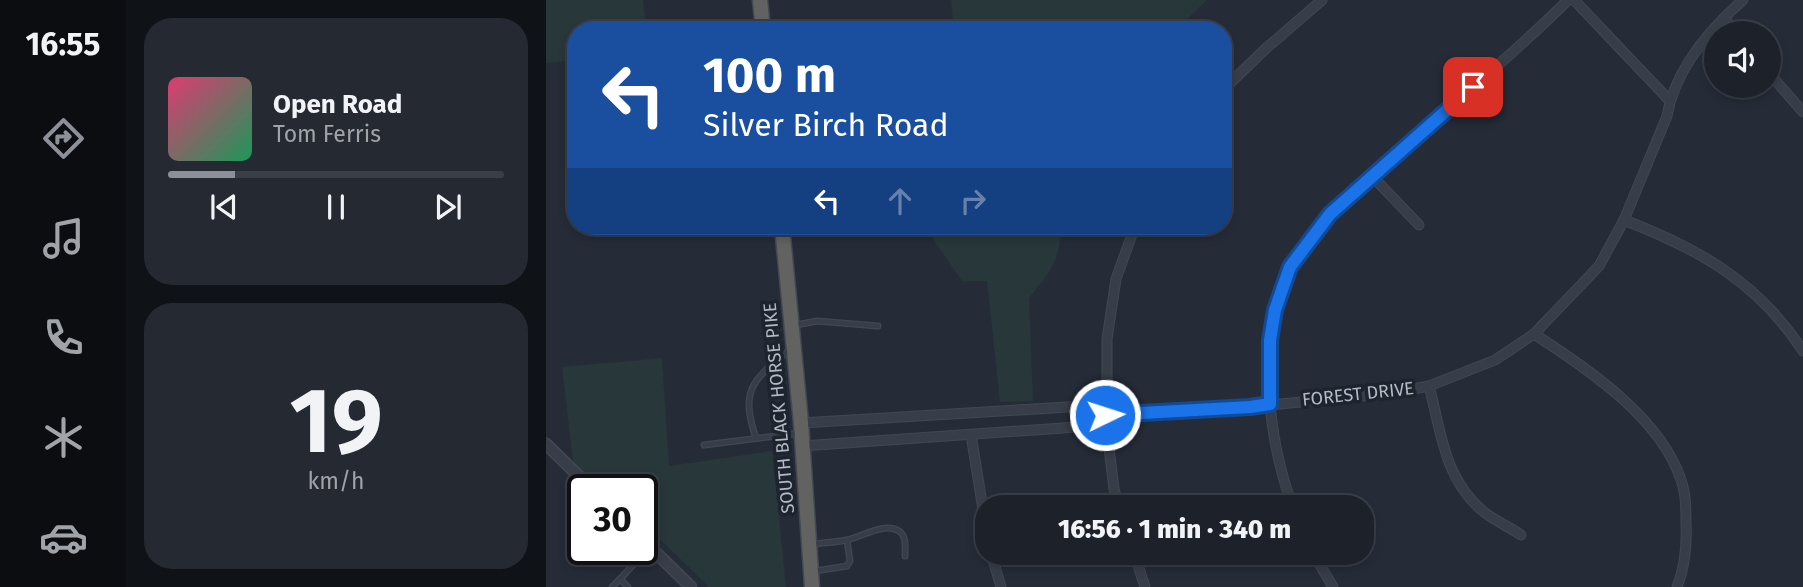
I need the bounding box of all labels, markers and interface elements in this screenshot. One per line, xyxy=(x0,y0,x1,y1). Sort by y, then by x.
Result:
map controls xyxy=(1704,21,1781,98)
button: sound xyxy=(1704,21,1781,98)
text: 16:55 xyxy=(26,25,100,63)
text: 100 m xyxy=(703,46,836,105)
icon: left xyxy=(588,49,679,140)
pin xyxy=(1443,57,1503,117)
icon: arrive xyxy=(1454,68,1492,106)
text: Open Road xyxy=(273,89,402,120)
text: Silver Birch Road xyxy=(703,106,949,144)
icon: directions xyxy=(39,114,88,163)
text: Tom Ferris xyxy=(273,120,381,148)
icon: left xyxy=(808,182,846,220)
icon: ahead xyxy=(881,182,919,220)
icon: right xyxy=(954,182,992,220)
icon: previous xyxy=(205,188,243,226)
icon: pause xyxy=(317,188,355,226)
icon: next xyxy=(429,188,467,226)
icon: music xyxy=(39,214,88,263)
street label: SOUTH BLACK HORSE PIKE xyxy=(759,302,799,514)
icon: phone xyxy=(39,313,88,362)
text: 19 xyxy=(289,367,383,476)
street label: FOREST DRIVE xyxy=(1301,377,1415,411)
position arrow xyxy=(1068,378,1142,452)
icon: climate xyxy=(39,413,88,462)
text: km/h xyxy=(308,467,364,495)
speed limit sign: 30 xyxy=(567,474,658,565)
icon: car xyxy=(39,513,88,562)
text: 16:56 · 1 min · 340 m xyxy=(1058,514,1291,545)

